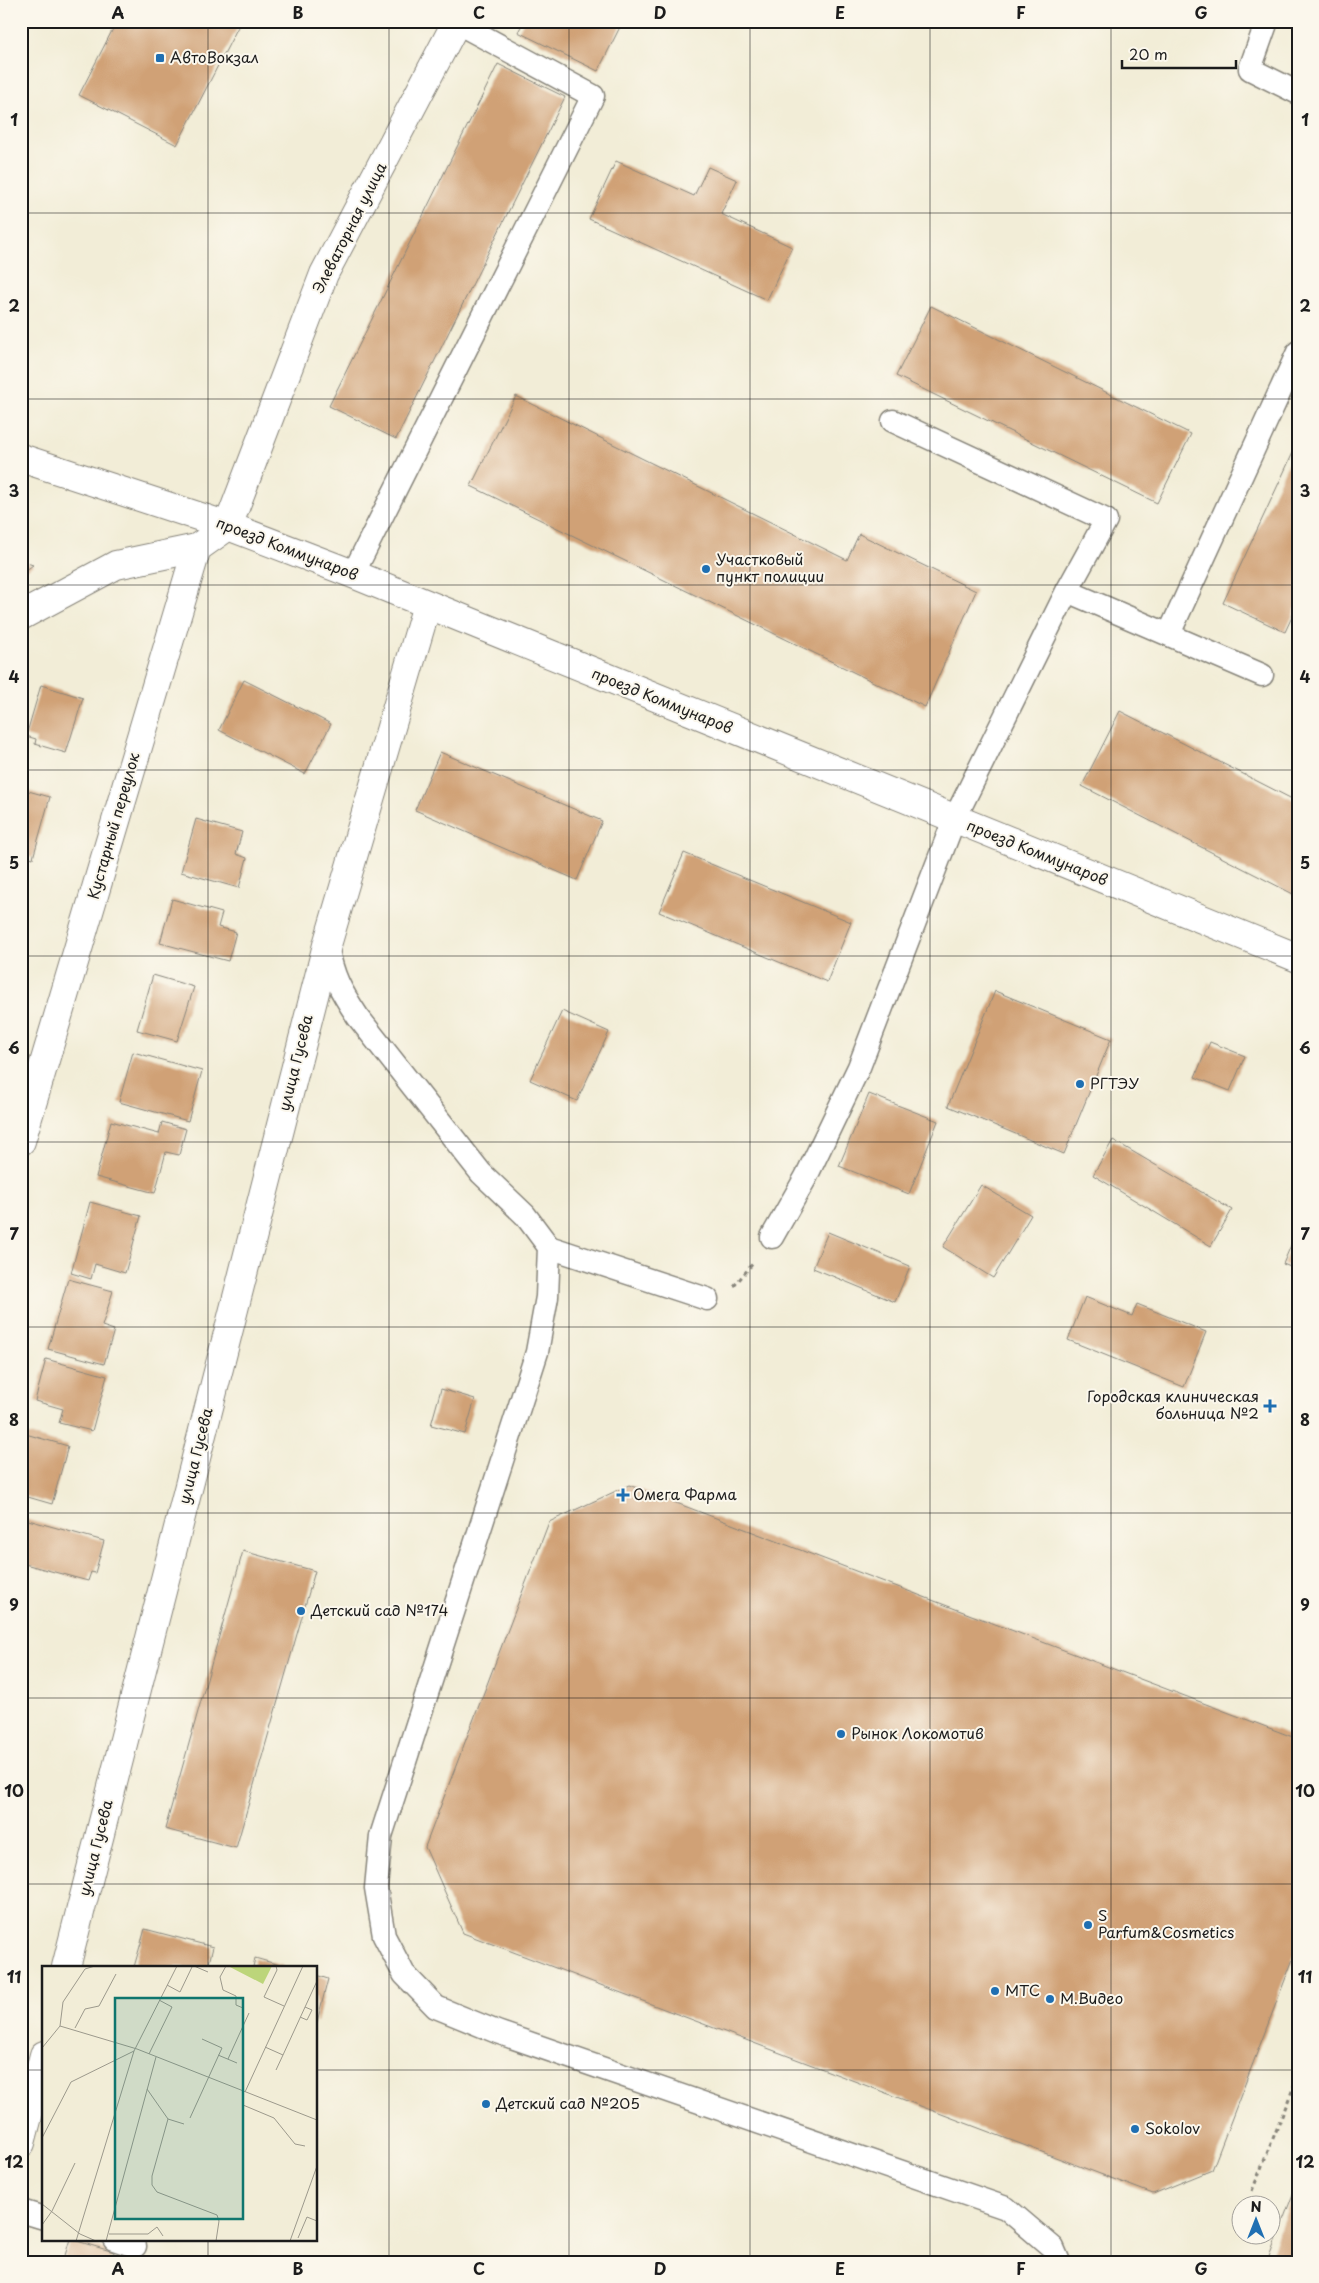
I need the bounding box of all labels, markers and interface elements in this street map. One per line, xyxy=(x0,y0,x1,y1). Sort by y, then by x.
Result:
text: A xyxy=(112,0,125,24)
text: B xyxy=(293,0,304,24)
text: C xyxy=(473,0,485,24)
text: D xyxy=(654,0,666,24)
text: E xyxy=(835,0,845,24)
text: F xyxy=(1016,0,1026,24)
text: G xyxy=(1194,0,1208,24)
scale bar xyxy=(1122,38,1235,70)
text: 20 m xyxy=(1129,42,1168,65)
place label: АвтоВокзал xyxy=(170,45,259,68)
marker: АвтоВокзал xyxy=(154,52,166,64)
text: 1 xyxy=(10,107,18,131)
text: 1 xyxy=(1301,107,1309,131)
street label: Элеваторная улица xyxy=(306,157,392,297)
text: 2 xyxy=(8,293,20,317)
text: 2 xyxy=(1299,293,1311,317)
text: 3 xyxy=(9,478,19,502)
text: 3 xyxy=(1300,478,1310,502)
street label: проезд Коммунаров xyxy=(213,510,362,585)
place label: Участковый пункт полиции xyxy=(716,547,824,587)
marker: Участковый пункт полиции xyxy=(700,563,712,575)
street label: проезд Коммунаров xyxy=(589,661,737,738)
text: 4 xyxy=(9,664,20,688)
text: 4 xyxy=(1300,664,1311,688)
street label: Кустарный переулок xyxy=(81,749,145,902)
street label: проезд Коммунаров xyxy=(964,813,1112,890)
text: 5 xyxy=(9,850,19,874)
text: 5 xyxy=(1300,850,1310,874)
street label: улица Гусева xyxy=(271,1012,318,1113)
text: 6 xyxy=(8,1035,20,1059)
text: 6 xyxy=(1299,1035,1311,1059)
place label: РГТЭУ xyxy=(1090,1071,1139,1094)
marker: РГТЭУ xyxy=(1074,1078,1086,1090)
text: 7 xyxy=(9,1221,19,1245)
text: 7 xyxy=(1300,1221,1310,1245)
place label: Городская клиническая больница №2 xyxy=(1087,1384,1259,1424)
marker: Городская клиническая больница №2 xyxy=(1263,1399,1277,1413)
street label: улица Гусева xyxy=(171,1405,218,1506)
text: 8 xyxy=(9,1407,19,1431)
text: 8 xyxy=(1300,1407,1310,1431)
place label: Омега Фарма xyxy=(633,1482,737,1505)
marker: Омега Фарма xyxy=(617,1489,629,1501)
text: 9 xyxy=(9,1592,19,1616)
text: 9 xyxy=(1300,1592,1310,1616)
place label: Детский сад №174 xyxy=(310,1598,449,1621)
marker: Детский сад №174 xyxy=(295,1605,307,1617)
place label: Рынок Локомотив xyxy=(851,1721,984,1744)
marker: Рынок Локомотив xyxy=(835,1728,847,1740)
text: 10 xyxy=(4,1778,24,1802)
text: 10 xyxy=(1295,1778,1315,1802)
street label: улица Гусева xyxy=(71,1797,118,1898)
place label: S Parfum&Cosmetics xyxy=(1098,1903,1234,1943)
marker: S Parfum&Cosmetics xyxy=(1082,1919,1094,1931)
text: 11 xyxy=(7,1964,21,1988)
text: 11 xyxy=(1298,1964,1312,1988)
inset map xyxy=(42,1966,318,2240)
place label: МТС xyxy=(1005,1978,1040,2001)
marker: МТС xyxy=(989,1985,1001,1997)
place label: М.Видео xyxy=(1060,1986,1123,2009)
marker: М.Видео xyxy=(1044,1993,1056,2005)
place label: Детский сад №205 xyxy=(495,2091,640,2114)
marker: Детский сад №205 xyxy=(480,2098,492,2110)
place label: Sokolov xyxy=(1145,2116,1200,2139)
marker: Sokolov xyxy=(1129,2123,1141,2135)
text: 12 xyxy=(5,2149,23,2173)
text: 12 xyxy=(1296,2149,1314,2173)
north arrow xyxy=(1232,2196,1282,2246)
text: N xyxy=(1250,2196,1262,2217)
text: A xyxy=(112,2256,125,2280)
text: B xyxy=(293,2256,304,2280)
text: C xyxy=(473,2256,485,2280)
text: D xyxy=(654,2256,666,2280)
text: E xyxy=(835,2256,845,2280)
text: F xyxy=(1016,2256,1026,2280)
text: G xyxy=(1194,2256,1208,2280)

